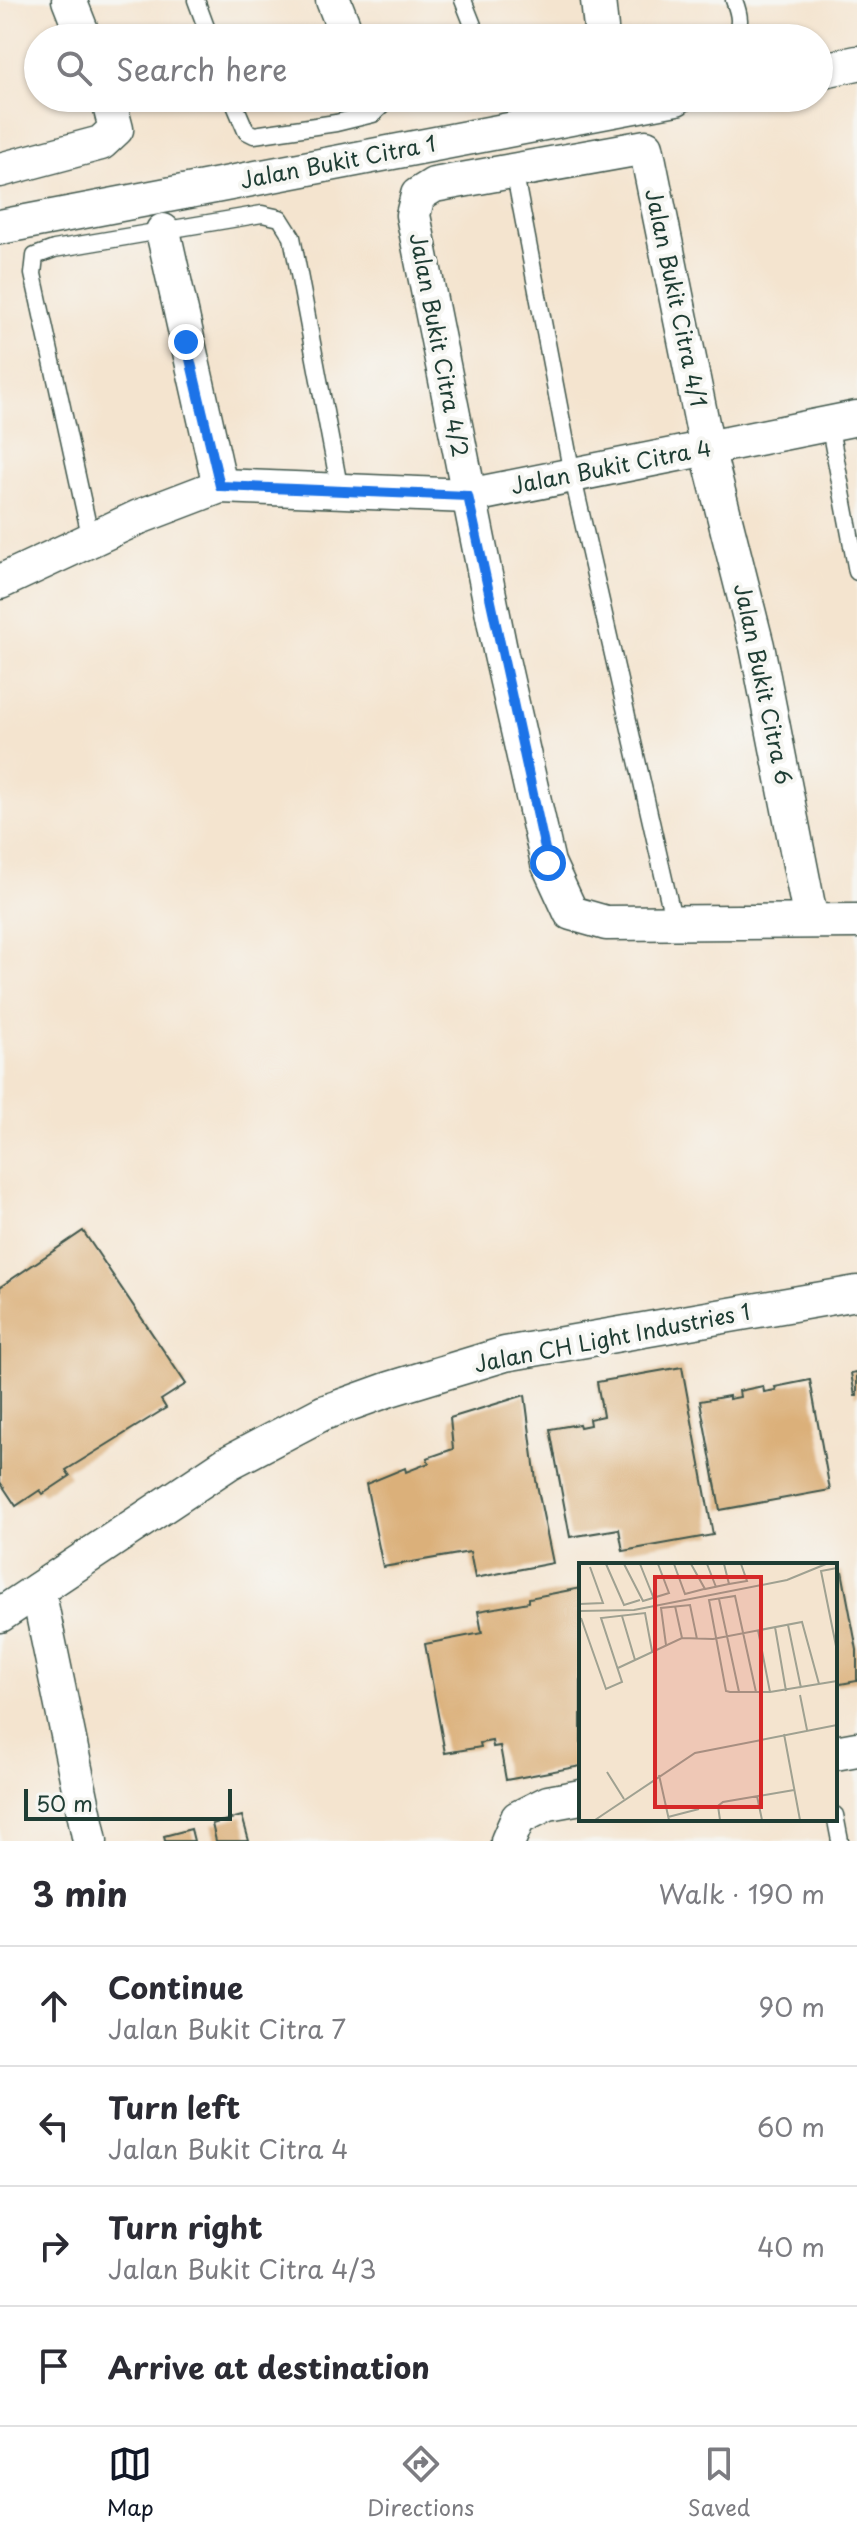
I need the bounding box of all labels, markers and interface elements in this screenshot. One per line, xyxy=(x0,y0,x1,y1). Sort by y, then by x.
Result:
search box xyxy=(24,24,833,112)
icon: search xyxy=(52,46,96,90)
text: Search here xyxy=(116,46,288,91)
street label: Jalan Bukit Citra 1 xyxy=(237,125,438,196)
street label: Jalan Bukit Citra 4/1 xyxy=(638,185,717,410)
street label: Jalan Bukit Citra 4/2 xyxy=(403,230,478,460)
route end xyxy=(168,324,204,360)
street label: Jalan Bukit Citra 4 xyxy=(508,430,714,501)
street label: Jalan Bukit Citra 6 xyxy=(727,580,802,787)
route start xyxy=(530,845,566,881)
street label: Jalan CH Light Industries 1 xyxy=(471,1294,752,1379)
inset map xyxy=(579,1563,837,1821)
scale bar xyxy=(24,1785,232,1821)
text: 50 m xyxy=(36,1786,93,1819)
text: 3 min xyxy=(32,1867,128,1919)
text: Walk · 190 m xyxy=(659,1874,825,1913)
text: Continue xyxy=(108,1964,243,2009)
icon: ahead xyxy=(32,1984,76,2028)
text: 90 m xyxy=(758,1987,825,2026)
text: Jalan Bukit Citra 7 xyxy=(108,2009,346,2048)
text: Turn left xyxy=(108,2084,240,2129)
icon: left xyxy=(32,2104,76,2148)
text: 60 m xyxy=(757,2107,825,2146)
text: Jalan Bukit Citra 4 xyxy=(108,2129,349,2168)
text: Turn right xyxy=(108,2204,263,2249)
icon: right xyxy=(32,2224,76,2268)
text: 40 m xyxy=(757,2227,825,2266)
text: Jalan Bukit Citra 4/3 xyxy=(108,2249,376,2288)
icon: arrive xyxy=(32,2344,76,2388)
text: Arrive at destination xyxy=(108,2344,430,2389)
tab: Map xyxy=(107,2442,154,2523)
tab: Directions xyxy=(367,2442,474,2523)
tab: Saved xyxy=(688,2442,750,2523)

